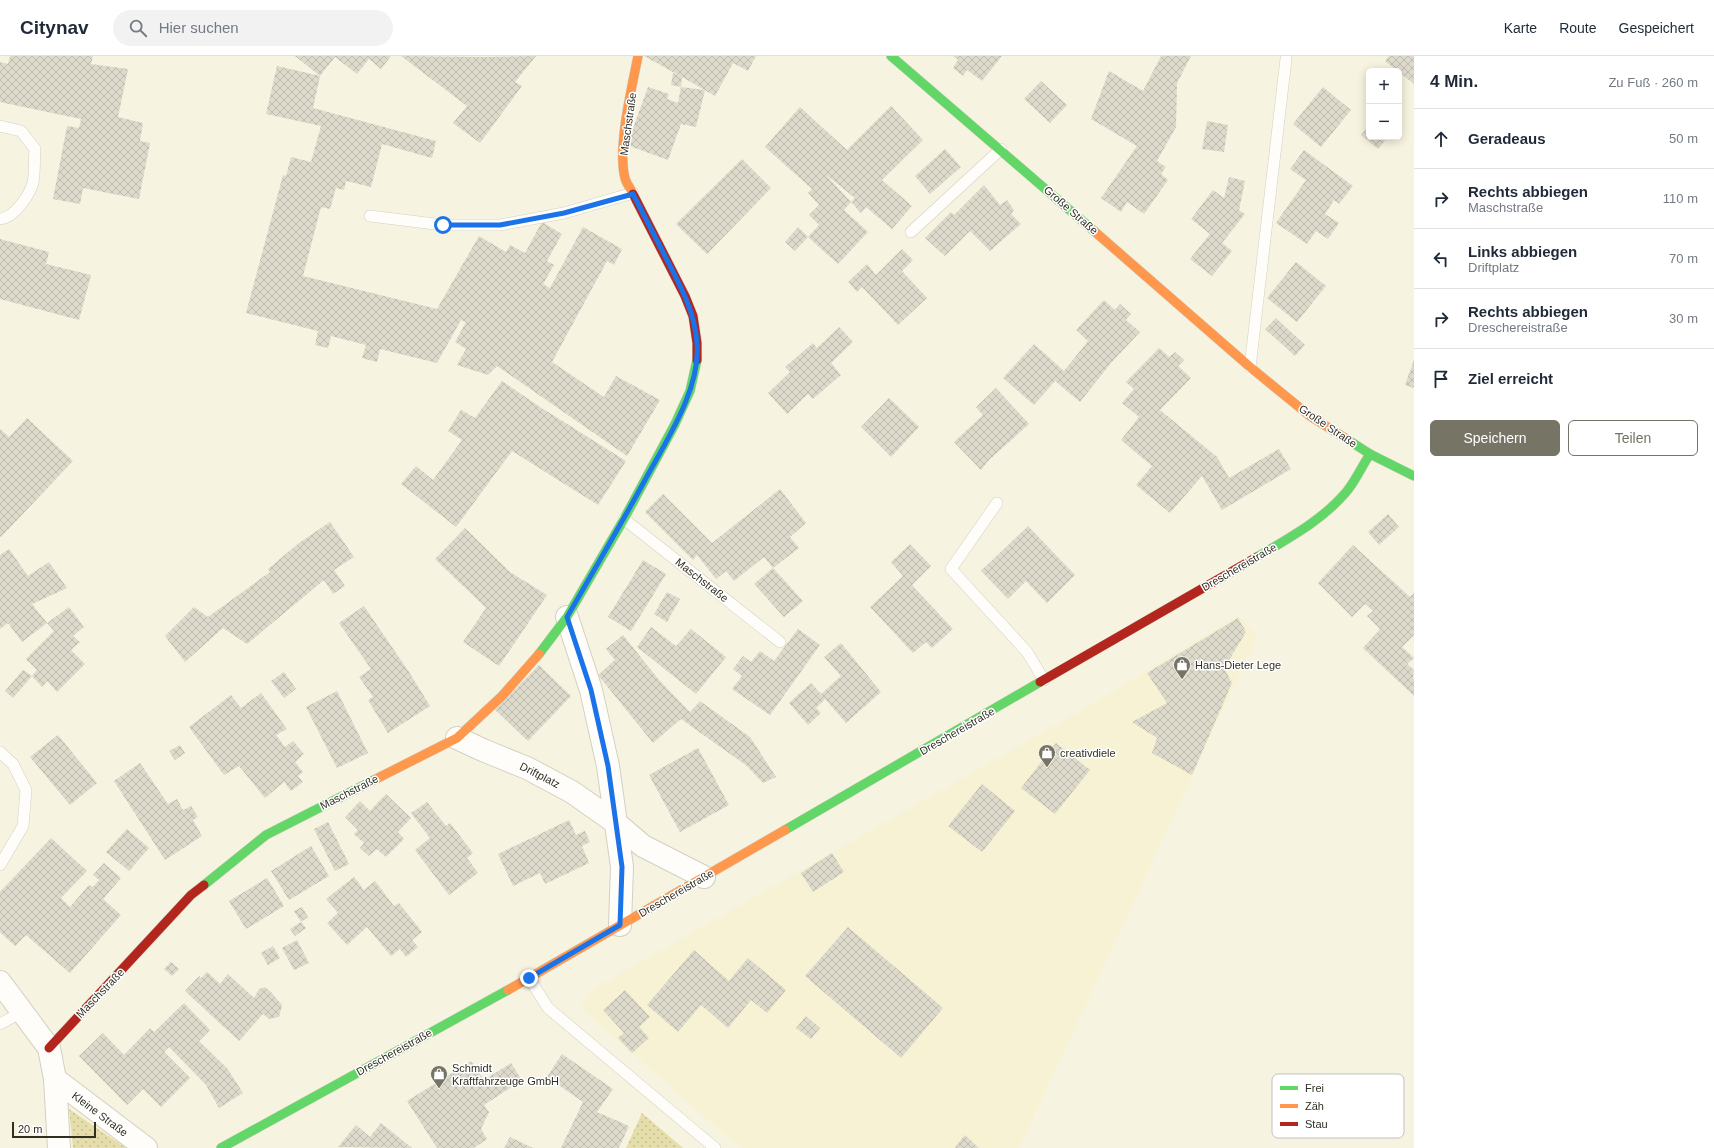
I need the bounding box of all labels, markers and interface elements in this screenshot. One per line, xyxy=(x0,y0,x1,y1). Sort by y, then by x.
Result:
search box xyxy=(113,10,393,46)
text: Citynav xyxy=(20,17,89,38)
icon: search xyxy=(127,17,149,39)
text: Hier suchen xyxy=(159,19,239,36)
text: Karte xyxy=(1504,20,1537,36)
text: Route xyxy=(1559,20,1597,36)
text: Gespeichert xyxy=(1619,20,1694,36)
map controls xyxy=(1366,68,1402,140)
button: + xyxy=(1366,68,1402,104)
text: 4 Min. xyxy=(1430,72,1478,91)
text: Zu Fuß · 260 m xyxy=(1608,75,1698,90)
street label: Maschstraße xyxy=(618,92,638,156)
button: − xyxy=(1366,104,1402,140)
icon: ahead xyxy=(1430,128,1452,150)
text: Geradeaus xyxy=(1468,130,1546,147)
text: 50 m xyxy=(1669,131,1698,146)
street label: Große Straße xyxy=(1042,183,1100,237)
text: Rechts abbiegen xyxy=(1468,183,1588,200)
icon: right xyxy=(1430,188,1452,210)
text: 110 m xyxy=(1663,191,1698,206)
text: Maschstraße xyxy=(1468,200,1543,215)
route start xyxy=(434,216,452,234)
text: Links abbiegen xyxy=(1468,243,1577,260)
icon: left xyxy=(1430,248,1452,270)
text: 70 m xyxy=(1669,251,1698,266)
text: Driftplatz xyxy=(1468,260,1519,275)
text: Rechts abbiegen xyxy=(1468,303,1588,320)
icon: right xyxy=(1430,308,1452,330)
text: 30 m xyxy=(1669,311,1698,326)
text: Dreschereistraße xyxy=(1468,320,1568,335)
icon: arrive xyxy=(1430,368,1452,390)
text: Ziel erreicht xyxy=(1468,370,1553,387)
street label: Große Straße xyxy=(1297,402,1359,450)
button: Speichern xyxy=(1430,420,1560,456)
button: Teilen xyxy=(1568,420,1698,456)
street label: Dreschereistraße xyxy=(1199,541,1279,593)
street label: Maschstraße xyxy=(673,556,731,604)
shop icon: Hans-Dieter Lege xyxy=(1172,655,1192,680)
place label: Hans-Dieter Lege xyxy=(1195,659,1281,671)
street label: Dreschereistraße xyxy=(917,705,997,757)
shop icon: creativdiele xyxy=(1037,743,1057,768)
place label: creativdiele xyxy=(1060,747,1116,759)
street label: Driftplatz xyxy=(518,760,562,790)
street label: Maschstraße xyxy=(318,772,380,812)
street label: Dreschereistraße xyxy=(636,867,716,919)
street label: Maschstraße xyxy=(74,966,126,1020)
route end xyxy=(520,969,538,987)
street label: Dreschereistraße xyxy=(354,1026,434,1078)
place label: Schmidt Kraftfahrzeuge GmbH xyxy=(452,1062,559,1087)
shop icon: Schmidt Kraftfahrzeuge GmbH xyxy=(429,1064,449,1089)
legend xyxy=(1272,1074,1404,1138)
text: Frei xyxy=(1305,1082,1324,1094)
street label: Kleine Straße xyxy=(70,1089,130,1139)
text: Zäh xyxy=(1305,1100,1324,1112)
text: Stau xyxy=(1305,1118,1328,1130)
scale bar xyxy=(12,1120,96,1139)
text: 20 m xyxy=(18,1123,42,1135)

